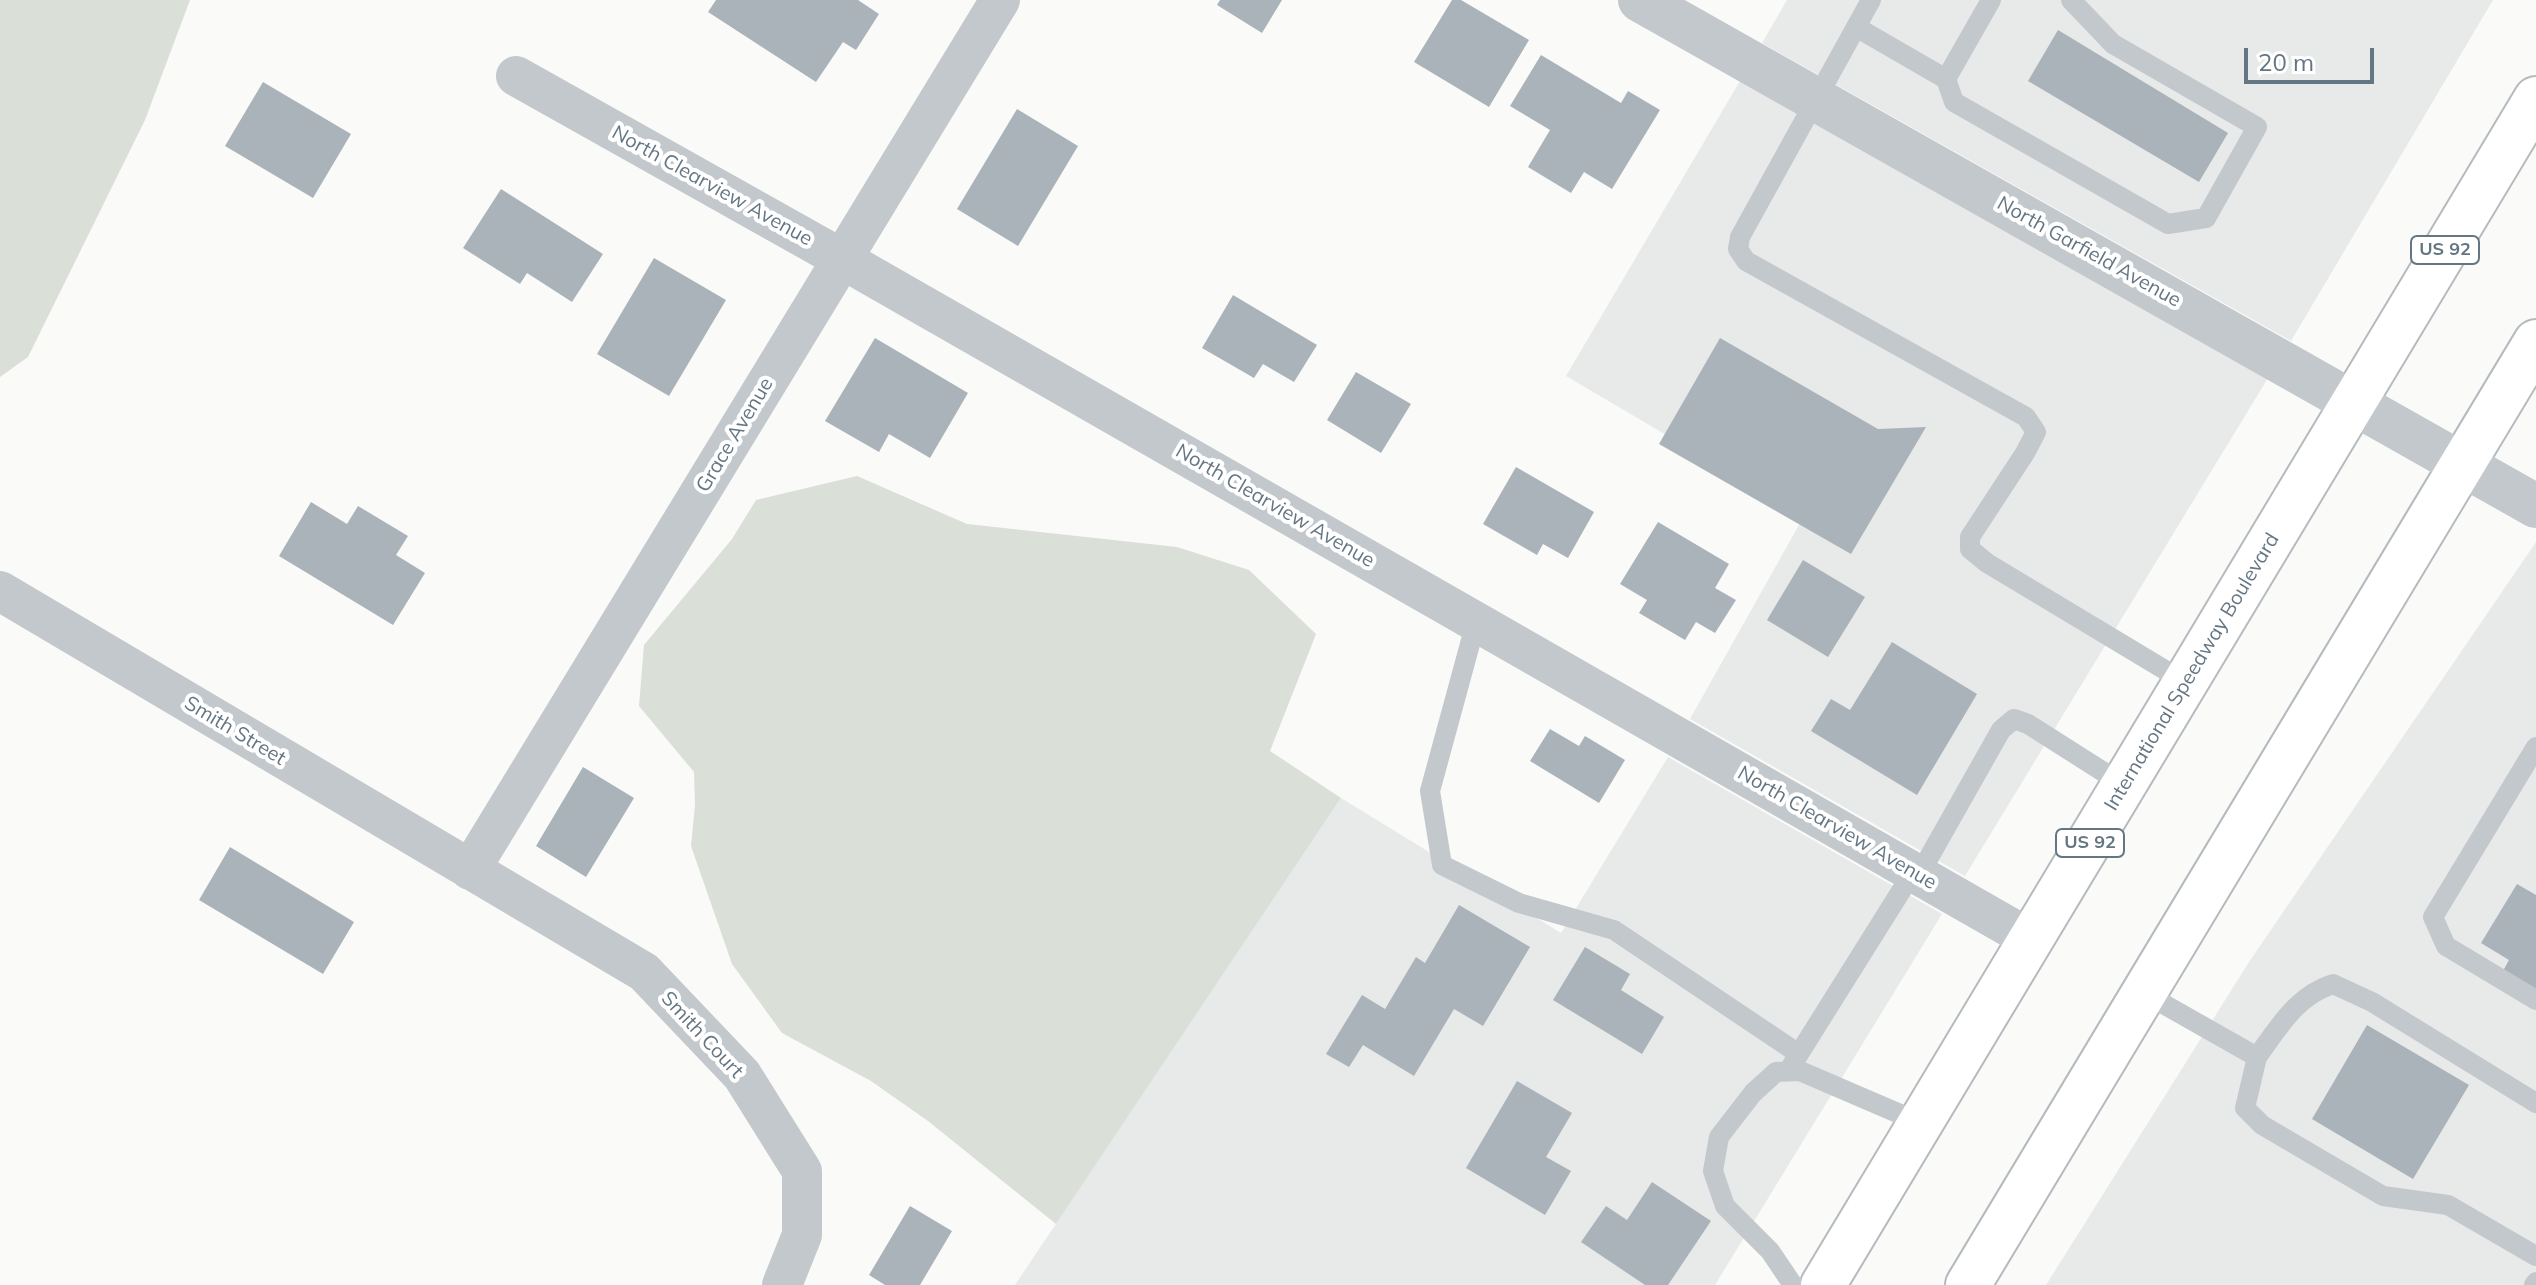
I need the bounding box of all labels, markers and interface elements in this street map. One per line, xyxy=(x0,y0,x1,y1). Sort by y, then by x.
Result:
scale bar xyxy=(2248,32,2378,82)
text: 20 m xyxy=(2258,47,2314,77)
street label: North Clearview Avenue xyxy=(607,121,817,251)
street label: North Garfield Avenue xyxy=(1993,191,2185,313)
road number: US 92 xyxy=(2411,236,2479,264)
street label: Grace Avenue xyxy=(691,373,779,497)
street label: North Clearview Avenue xyxy=(1171,439,1379,573)
street label: International Speedway Boulevard xyxy=(2099,529,2285,815)
street label: Smith Street xyxy=(180,691,290,771)
street label: North Clearview Avenue xyxy=(1733,761,1941,895)
road number: US 92 xyxy=(2056,829,2124,857)
street label: Smith Court xyxy=(656,987,748,1083)

